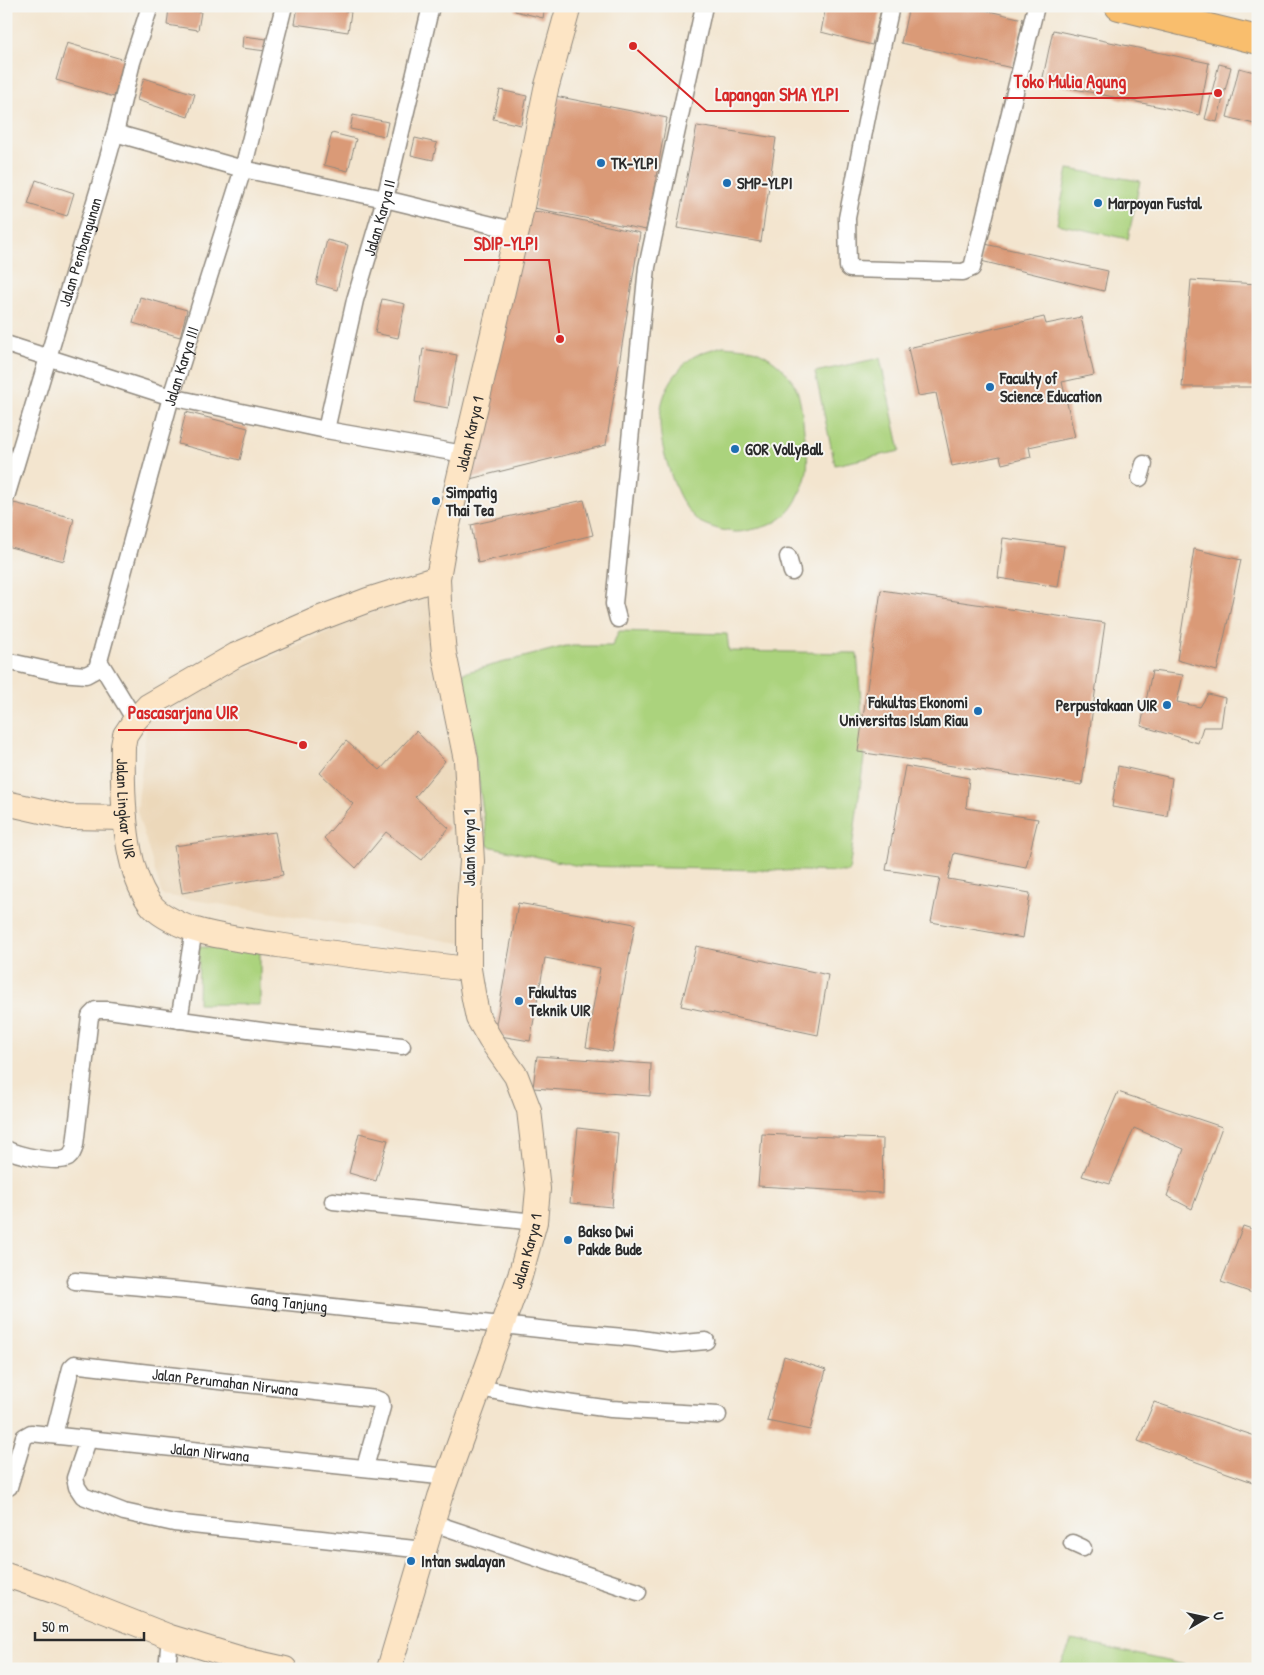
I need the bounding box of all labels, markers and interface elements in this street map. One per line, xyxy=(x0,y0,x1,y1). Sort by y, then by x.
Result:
callout: Toko Mulia Agung xyxy=(1003,65,1136,98)
text: Toko Mulia Agung xyxy=(1013,69,1126,95)
callout: Lapangan SMA YLPI xyxy=(706,78,849,111)
text: Lapangan SMA YLPI xyxy=(715,82,839,108)
place label: TK-YLPI xyxy=(610,152,658,174)
marker: TK-YLPI xyxy=(595,157,607,169)
place label: SMP-YLPI xyxy=(737,172,793,194)
street label: Jalan Karya II xyxy=(358,177,400,259)
marker: SMP-YLPI xyxy=(721,177,733,189)
place label: Marpoyan Fustal xyxy=(1108,192,1203,215)
street label: Jalan Pembangunan xyxy=(53,195,107,309)
marker: Marpoyan Fustal xyxy=(1092,197,1104,209)
callout: SDIP-YLPI xyxy=(464,227,549,260)
text: SDIP-YLPI xyxy=(474,231,538,256)
street label: Jalan Karya III xyxy=(158,324,204,409)
place label: Faculty of Science Education xyxy=(999,367,1102,407)
marker: Faculty of Science Education xyxy=(984,381,996,393)
street label: Jalan Karya 1 xyxy=(450,394,489,474)
place label: GOR VollyBall xyxy=(745,438,824,461)
marker: GOR VollyBall xyxy=(729,443,741,455)
place label: Simpatig Thai Tea xyxy=(445,481,497,521)
marker: Simpatig Thai Tea xyxy=(430,495,442,507)
place label: Fakultas Ekonomi Universitas Islam Riau xyxy=(840,691,969,731)
place label: Perpustakaan UIR xyxy=(1056,694,1158,717)
callout: Pascasarjana UIR xyxy=(118,697,248,730)
marker: Perpustakaan UIR xyxy=(1161,699,1173,711)
text: Pascasarjana UIR xyxy=(128,700,239,725)
marker: Fakultas Ekonomi Universitas Islam Riau xyxy=(972,705,984,717)
street label: Jalan Lingkar UIR xyxy=(112,758,142,860)
street label: Jalan Karya 1 xyxy=(458,809,480,886)
place label: Fakultas Teknik UIR xyxy=(528,981,591,1021)
marker: Fakultas Teknik UIR xyxy=(513,995,525,1007)
street label: Jalan Karya 1 xyxy=(505,1213,547,1292)
place label: Bakso Dwi Pakde Bude xyxy=(578,1220,643,1260)
marker: Bakso Dwi Pakde Bude xyxy=(562,1234,574,1246)
street label: Gang Tanjung xyxy=(249,1287,329,1317)
street label: Jalan Perumahan Nirwana xyxy=(151,1362,299,1401)
street label: Jalan Nirwana xyxy=(169,1437,250,1467)
place label: Intan swalayan xyxy=(421,1550,505,1573)
marker: Intan swalayan xyxy=(405,1555,417,1567)
north arrow xyxy=(1182,1592,1232,1642)
scale bar xyxy=(35,1610,144,1642)
text: U xyxy=(1209,1611,1229,1621)
text: 50 m xyxy=(42,1616,69,1637)

